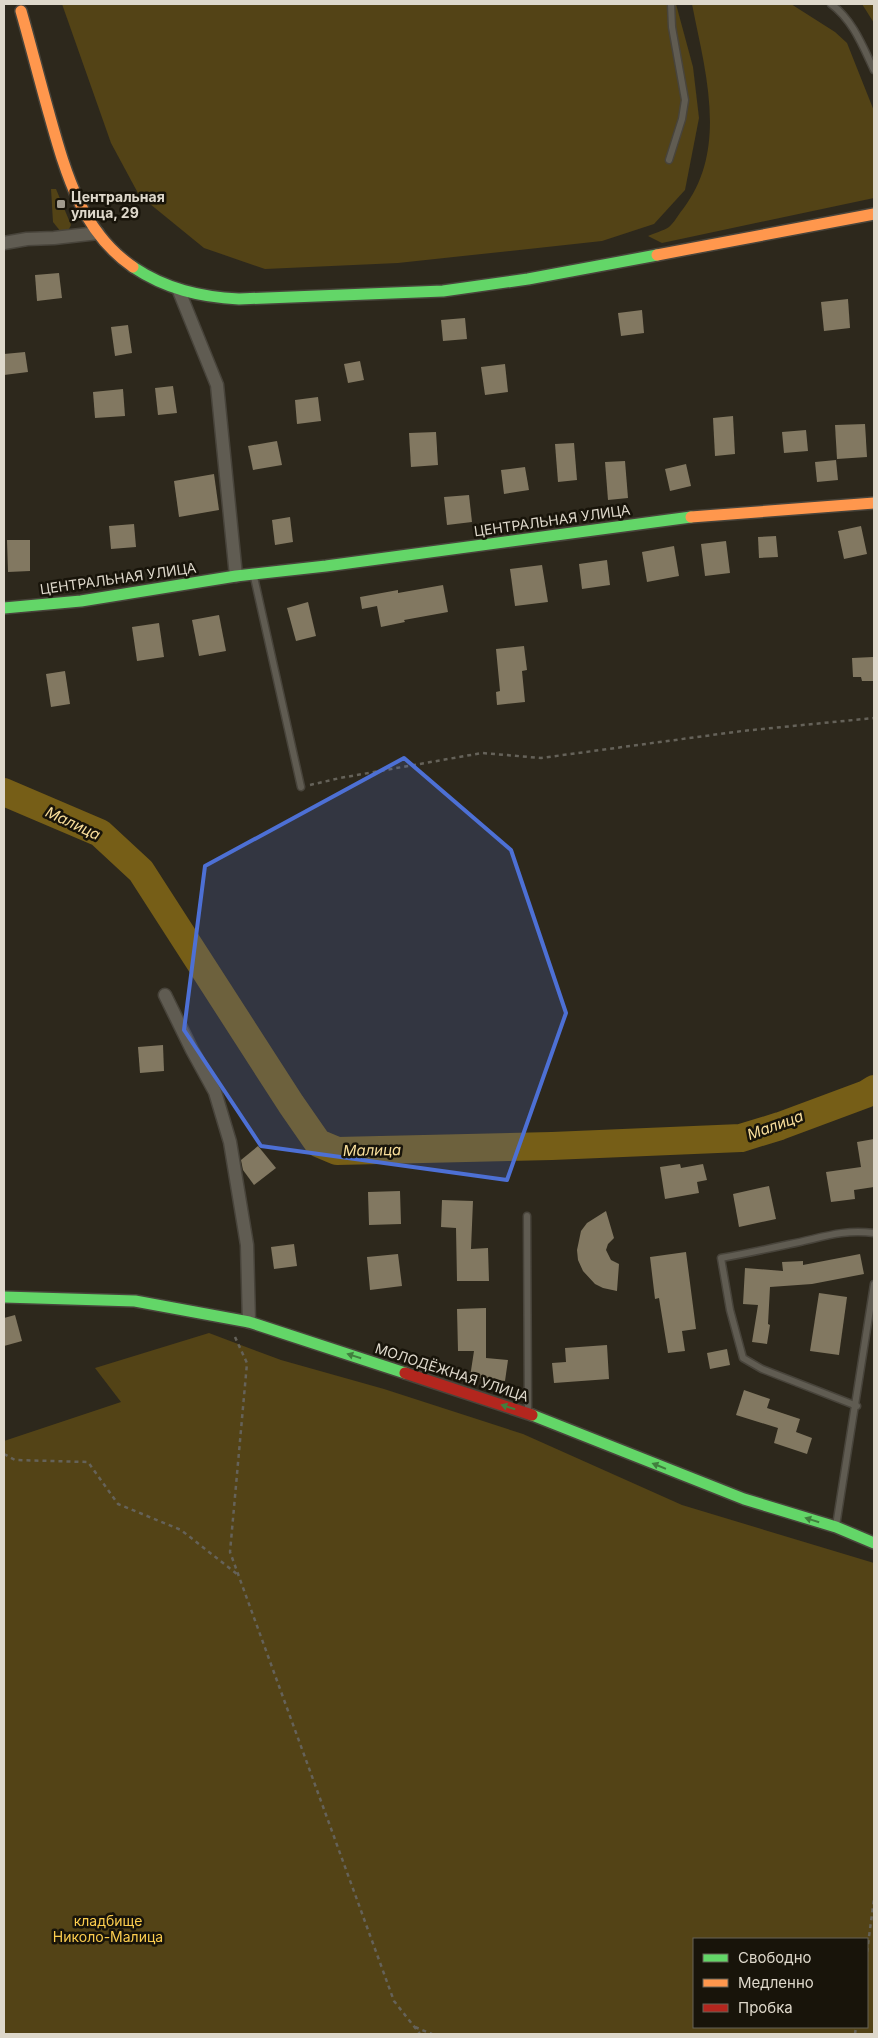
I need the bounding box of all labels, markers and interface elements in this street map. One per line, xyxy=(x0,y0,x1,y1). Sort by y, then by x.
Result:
place label: Центральная улица, 29 xyxy=(71,188,165,221)
marker: Центральная улица, 29 xyxy=(55,198,67,210)
street label: ЦЕНТРАЛЬНАЯ УЛИЦА xyxy=(473,501,632,539)
street label: ЦЕНТРАЛЬНАЯ УЛИЦА xyxy=(39,559,198,597)
water label: Малица xyxy=(43,802,103,844)
water label: Малица xyxy=(744,1106,806,1144)
water label: Малица xyxy=(343,1140,401,1160)
street label: МОЛОДЁЖНАЯ УЛИЦА xyxy=(373,1339,531,1405)
one-way arrow xyxy=(346,1352,361,1359)
one-way arrow xyxy=(500,1402,515,1410)
one-way arrow xyxy=(652,1461,666,1469)
one-way arrow xyxy=(805,1516,820,1524)
park label: кладбище Николо-Малица xyxy=(53,1912,163,1945)
legend xyxy=(693,1938,868,2028)
text: Свободно xyxy=(738,1948,812,1967)
text: Медленно xyxy=(738,1973,814,1992)
text: Пробка xyxy=(738,1998,793,2017)

